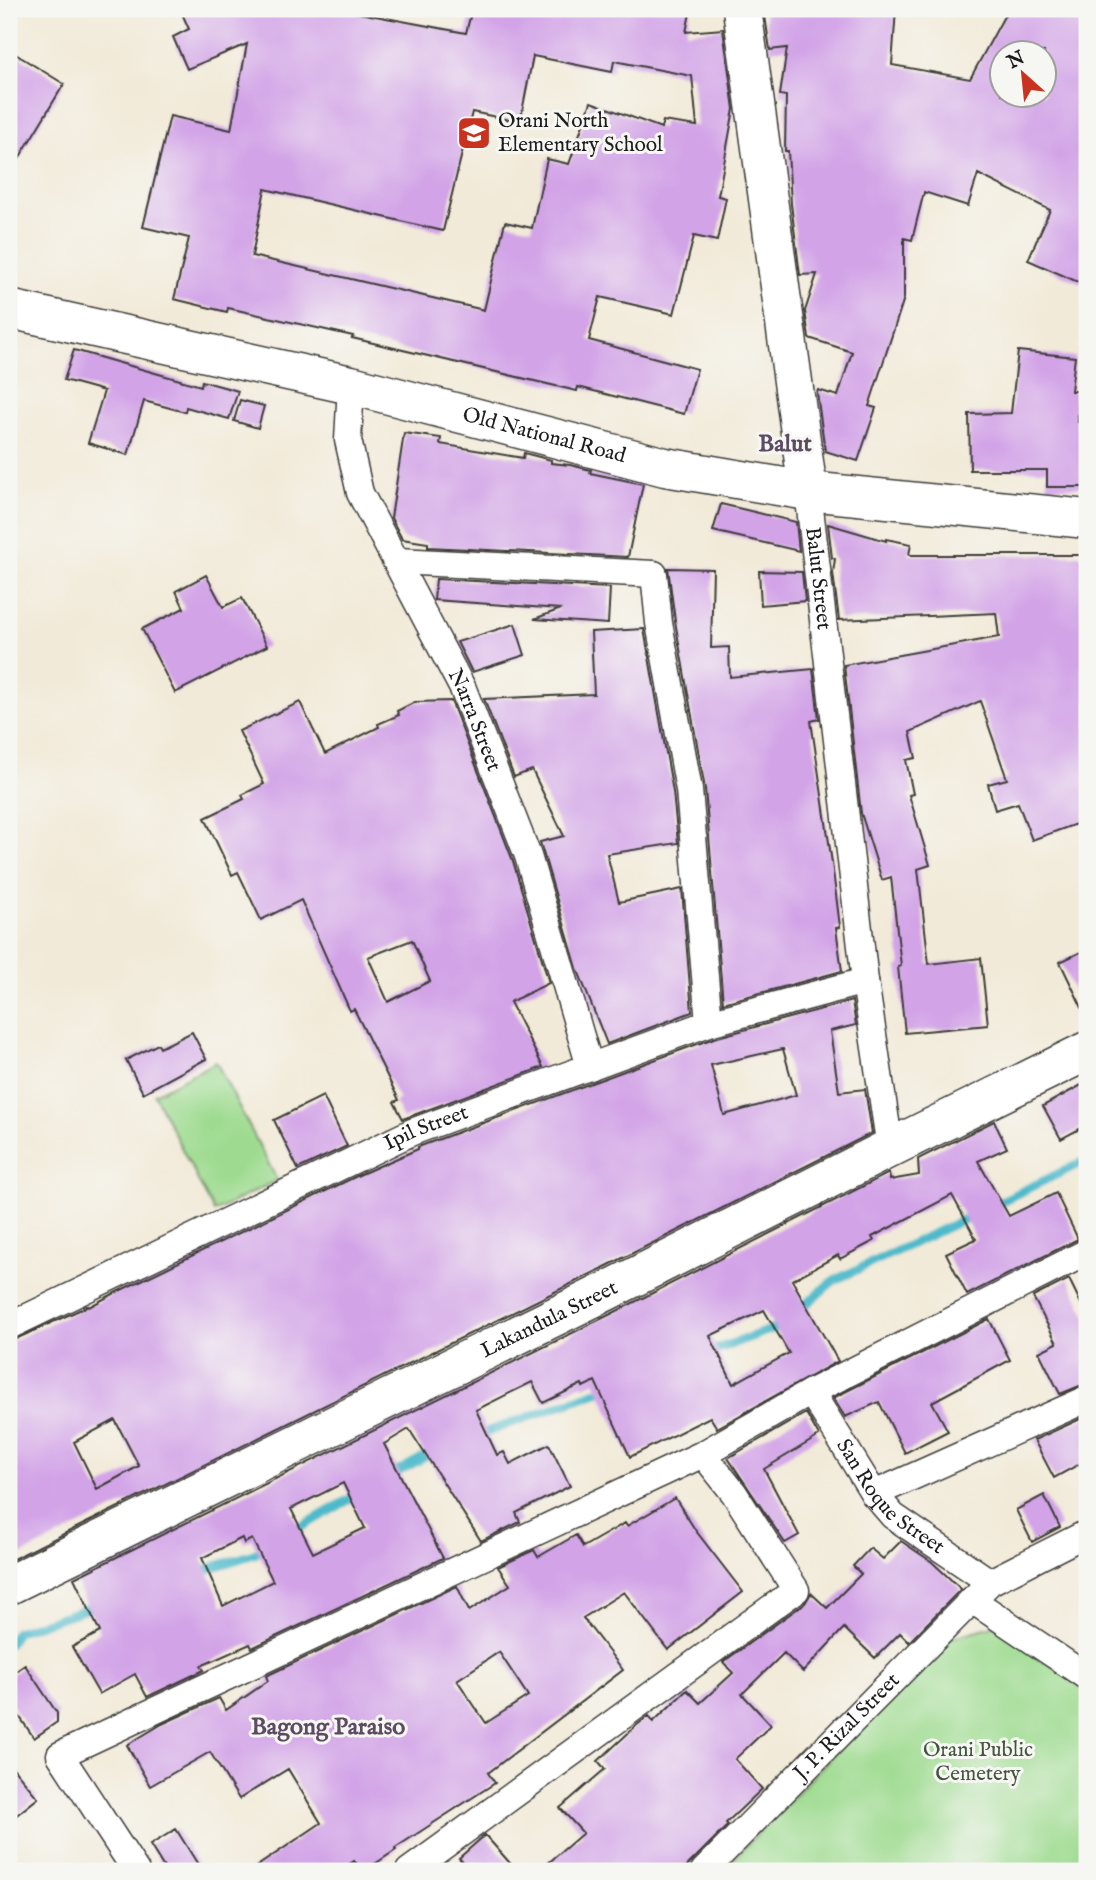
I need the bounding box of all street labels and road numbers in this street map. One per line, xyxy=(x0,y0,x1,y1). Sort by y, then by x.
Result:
street label: Old National Road xyxy=(460,401,629,470)
street label: Balut Street xyxy=(799,525,838,631)
street label: Narra Street xyxy=(441,664,507,775)
street label: Ipil Street xyxy=(380,1099,472,1157)
street label: Lakandula Street xyxy=(476,1274,622,1364)
street label: San Roque Street xyxy=(830,1434,950,1561)
street label: J. P. Rizal Street xyxy=(786,1667,906,1787)

